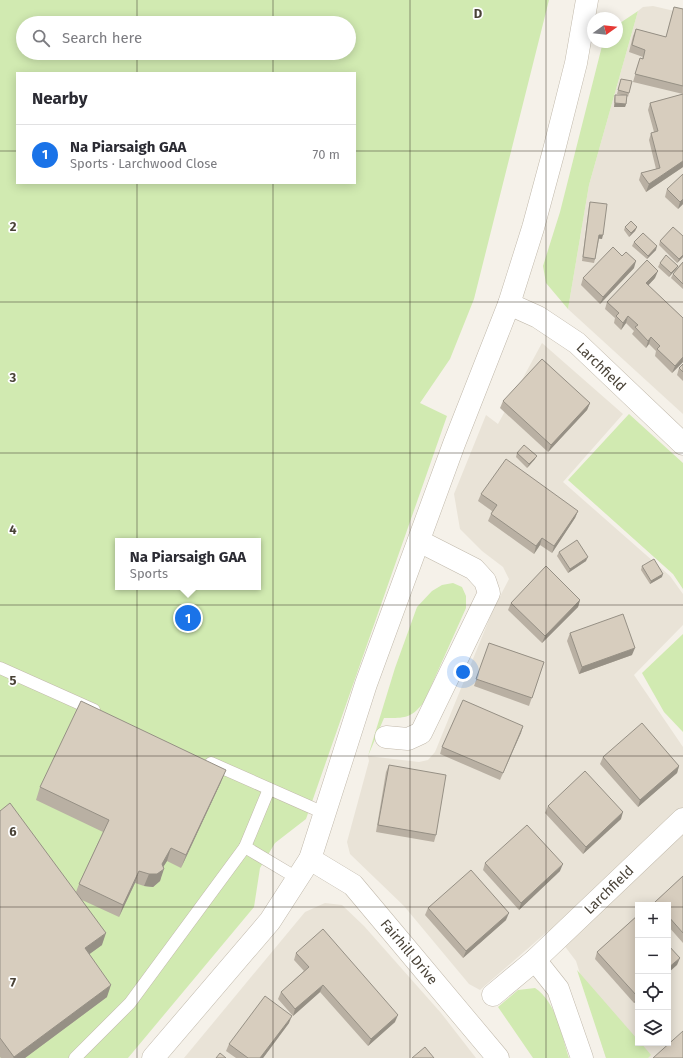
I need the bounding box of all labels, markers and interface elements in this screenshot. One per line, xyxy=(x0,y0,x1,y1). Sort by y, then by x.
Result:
text: D xyxy=(474,6,483,21)
north arrow xyxy=(587,12,623,48)
search box xyxy=(16,16,356,60)
icon: search xyxy=(30,27,52,49)
text: Search here xyxy=(62,29,142,47)
text: Nearby xyxy=(32,88,87,109)
text: Na Piarsaigh GAA xyxy=(70,138,186,156)
text: 1 xyxy=(42,147,48,162)
text: 70 m xyxy=(313,147,340,162)
text: Sports · Larchwood Close xyxy=(70,156,217,171)
text: 2 xyxy=(10,219,17,234)
street label: Larchfield xyxy=(573,339,629,395)
text: 3 xyxy=(9,370,17,385)
text: 4 xyxy=(9,522,17,537)
popup xyxy=(115,538,261,590)
text: Na Piarsaigh GAA xyxy=(130,548,246,566)
text: Sports xyxy=(130,566,168,581)
pin: 1 xyxy=(175,603,201,633)
your location xyxy=(453,662,473,682)
text: 5 xyxy=(10,673,17,688)
text: 6 xyxy=(9,824,17,839)
street label: Larchfield xyxy=(581,862,637,918)
map controls xyxy=(635,902,671,1046)
button: + xyxy=(635,902,671,938)
street label: Fairhill Drive xyxy=(377,916,441,988)
button: − xyxy=(635,938,671,974)
button: locate xyxy=(635,974,671,1010)
text: 7 xyxy=(10,975,16,990)
button: layers xyxy=(635,1010,671,1046)

